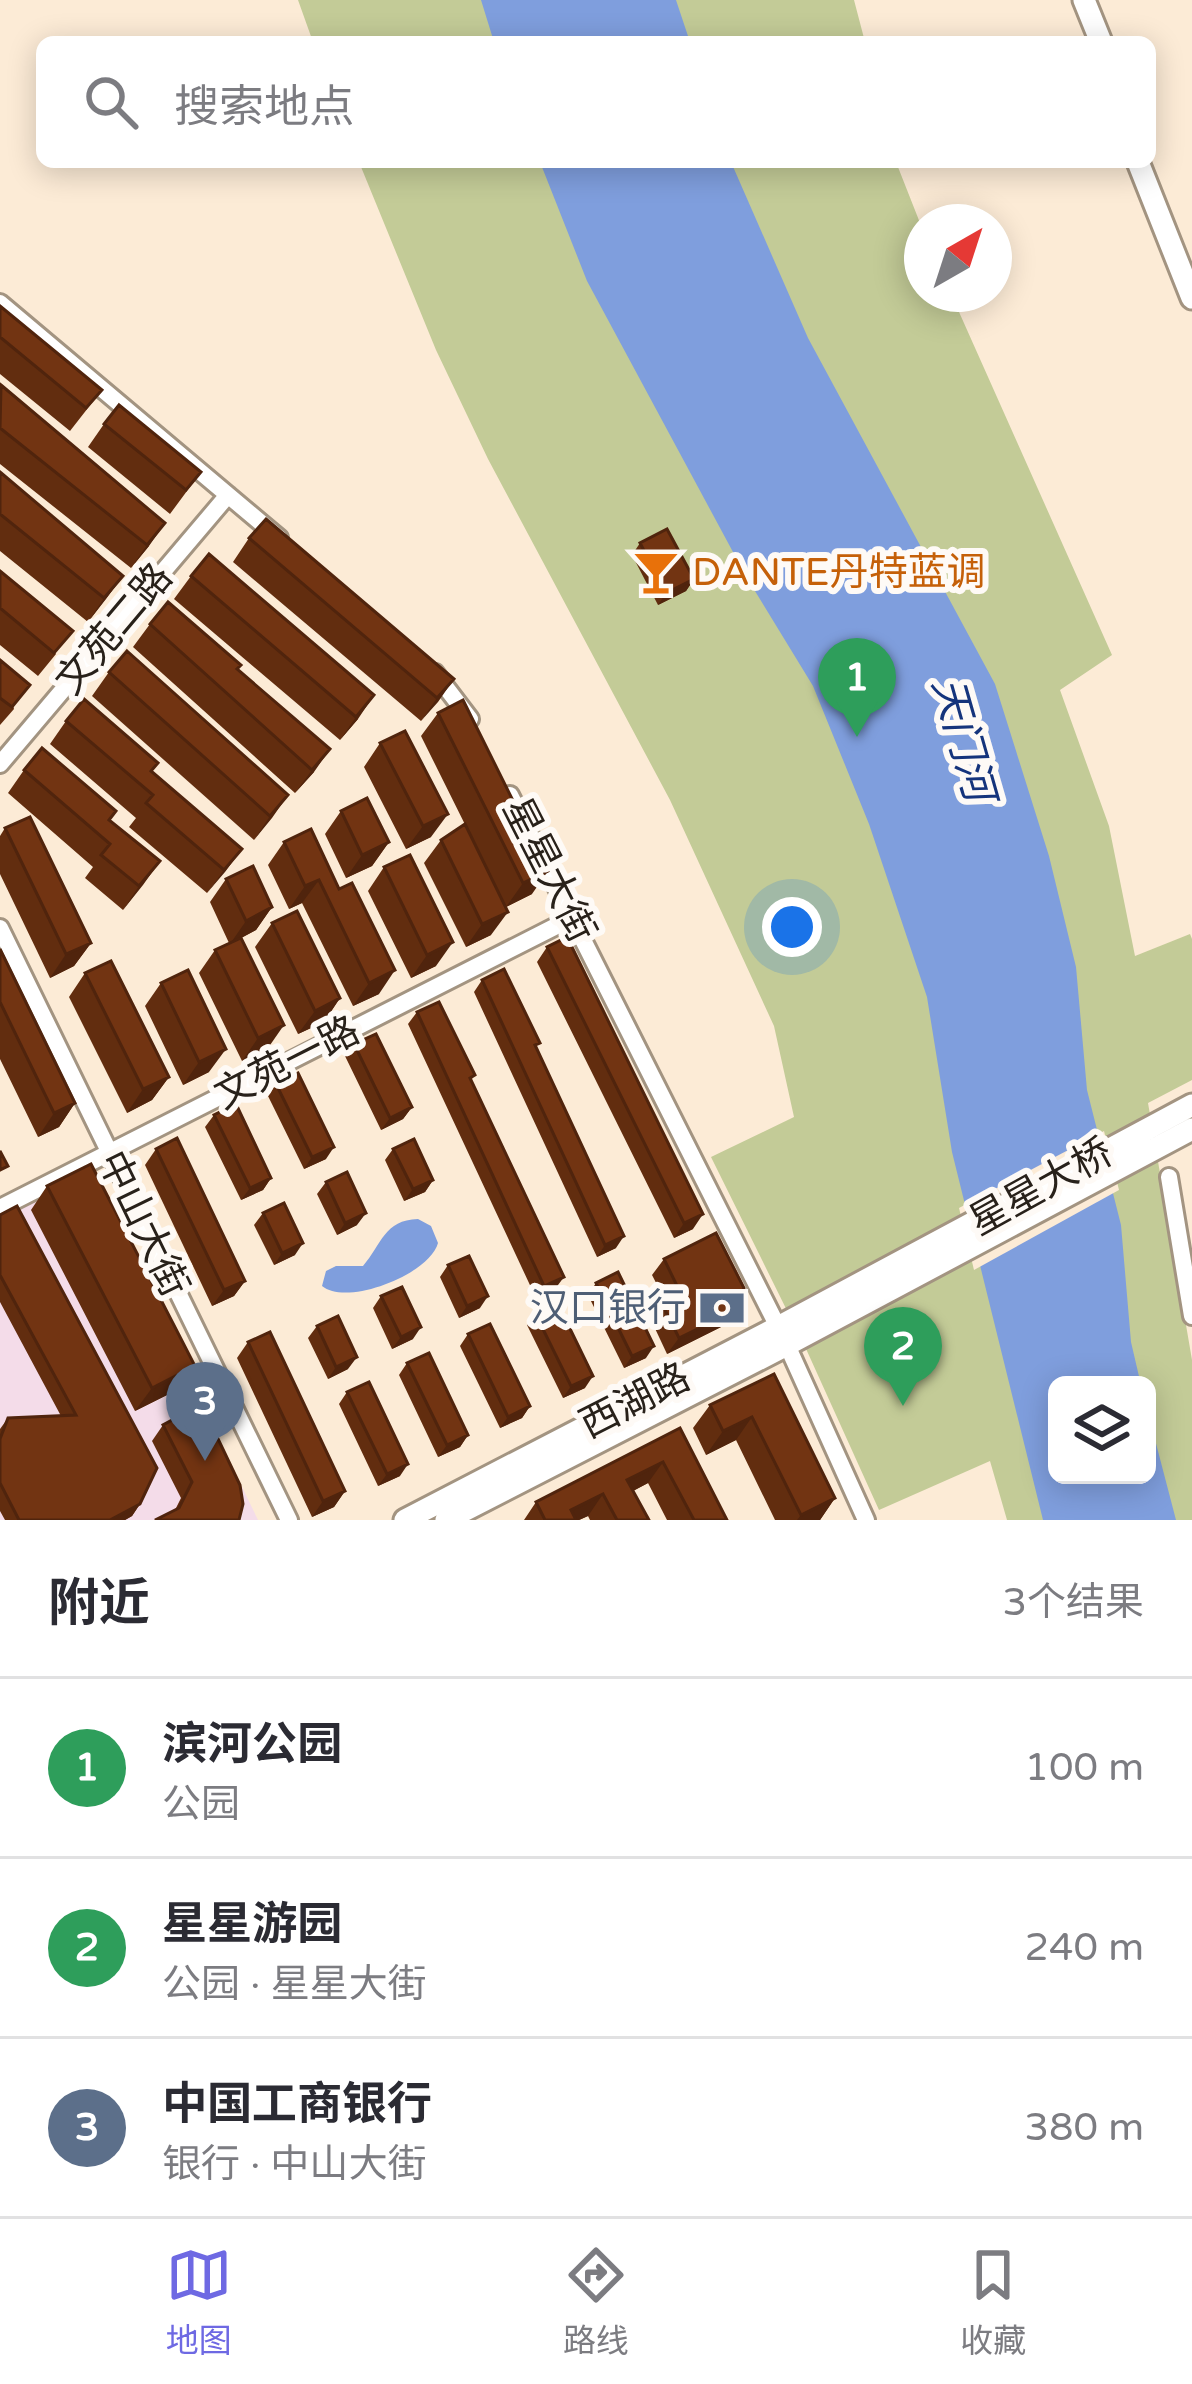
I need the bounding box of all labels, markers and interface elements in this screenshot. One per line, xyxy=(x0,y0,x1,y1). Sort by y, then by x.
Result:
search box xyxy=(36,36,1156,168)
icon: search xyxy=(78,69,144,135)
text: 搜索地点 xyxy=(174,81,354,135)
north arrow xyxy=(904,204,1012,312)
bar icon: DANTE丹特蓝调 xyxy=(631,547,681,597)
place label: DANTE丹特蓝调 xyxy=(692,549,986,596)
street label: 文苑二路 xyxy=(46,554,182,704)
pin: 1 xyxy=(818,638,896,737)
water label: 天门河 xyxy=(921,671,1007,813)
street label: 星星大街 xyxy=(493,790,605,950)
your location xyxy=(762,897,822,957)
street label: 文苑一路 xyxy=(207,1007,367,1119)
street label: 星星大桥 xyxy=(961,1129,1121,1245)
street label: 中山大街 xyxy=(88,1144,198,1304)
bank icon: 汉口银行 xyxy=(697,1283,747,1333)
place label: 汉口银行 xyxy=(530,1285,686,1332)
pin: 2 xyxy=(864,1307,942,1406)
street label: 西湖路 xyxy=(572,1353,698,1449)
pin: 3 xyxy=(166,1362,244,1461)
map controls xyxy=(1048,1376,1156,1484)
button: layers xyxy=(1048,1376,1156,1484)
text: 附近 xyxy=(48,1573,150,1635)
text: 3个结果 xyxy=(1003,1579,1144,1626)
text: 滨河公园 xyxy=(162,1718,342,1772)
text: 1 xyxy=(75,1744,99,1791)
text: 100 m xyxy=(1025,1744,1144,1791)
text: 公园 xyxy=(162,1781,240,1828)
text: 星星游园 xyxy=(162,1898,342,1952)
text: 2 xyxy=(75,1924,99,1971)
text: 240 m xyxy=(1025,1924,1144,1971)
text: 公园 · 星星大街 xyxy=(162,1961,426,2008)
text: 中国工商银行 xyxy=(162,2078,432,2132)
text: 3 xyxy=(75,2104,99,2151)
text: 380 m xyxy=(1025,2104,1144,2151)
text: 银行 · 中山大街 xyxy=(162,2141,426,2188)
tab: 地图 xyxy=(166,2242,232,2362)
tab: 路线 xyxy=(563,2242,629,2362)
tab: 收藏 xyxy=(960,2242,1026,2362)

